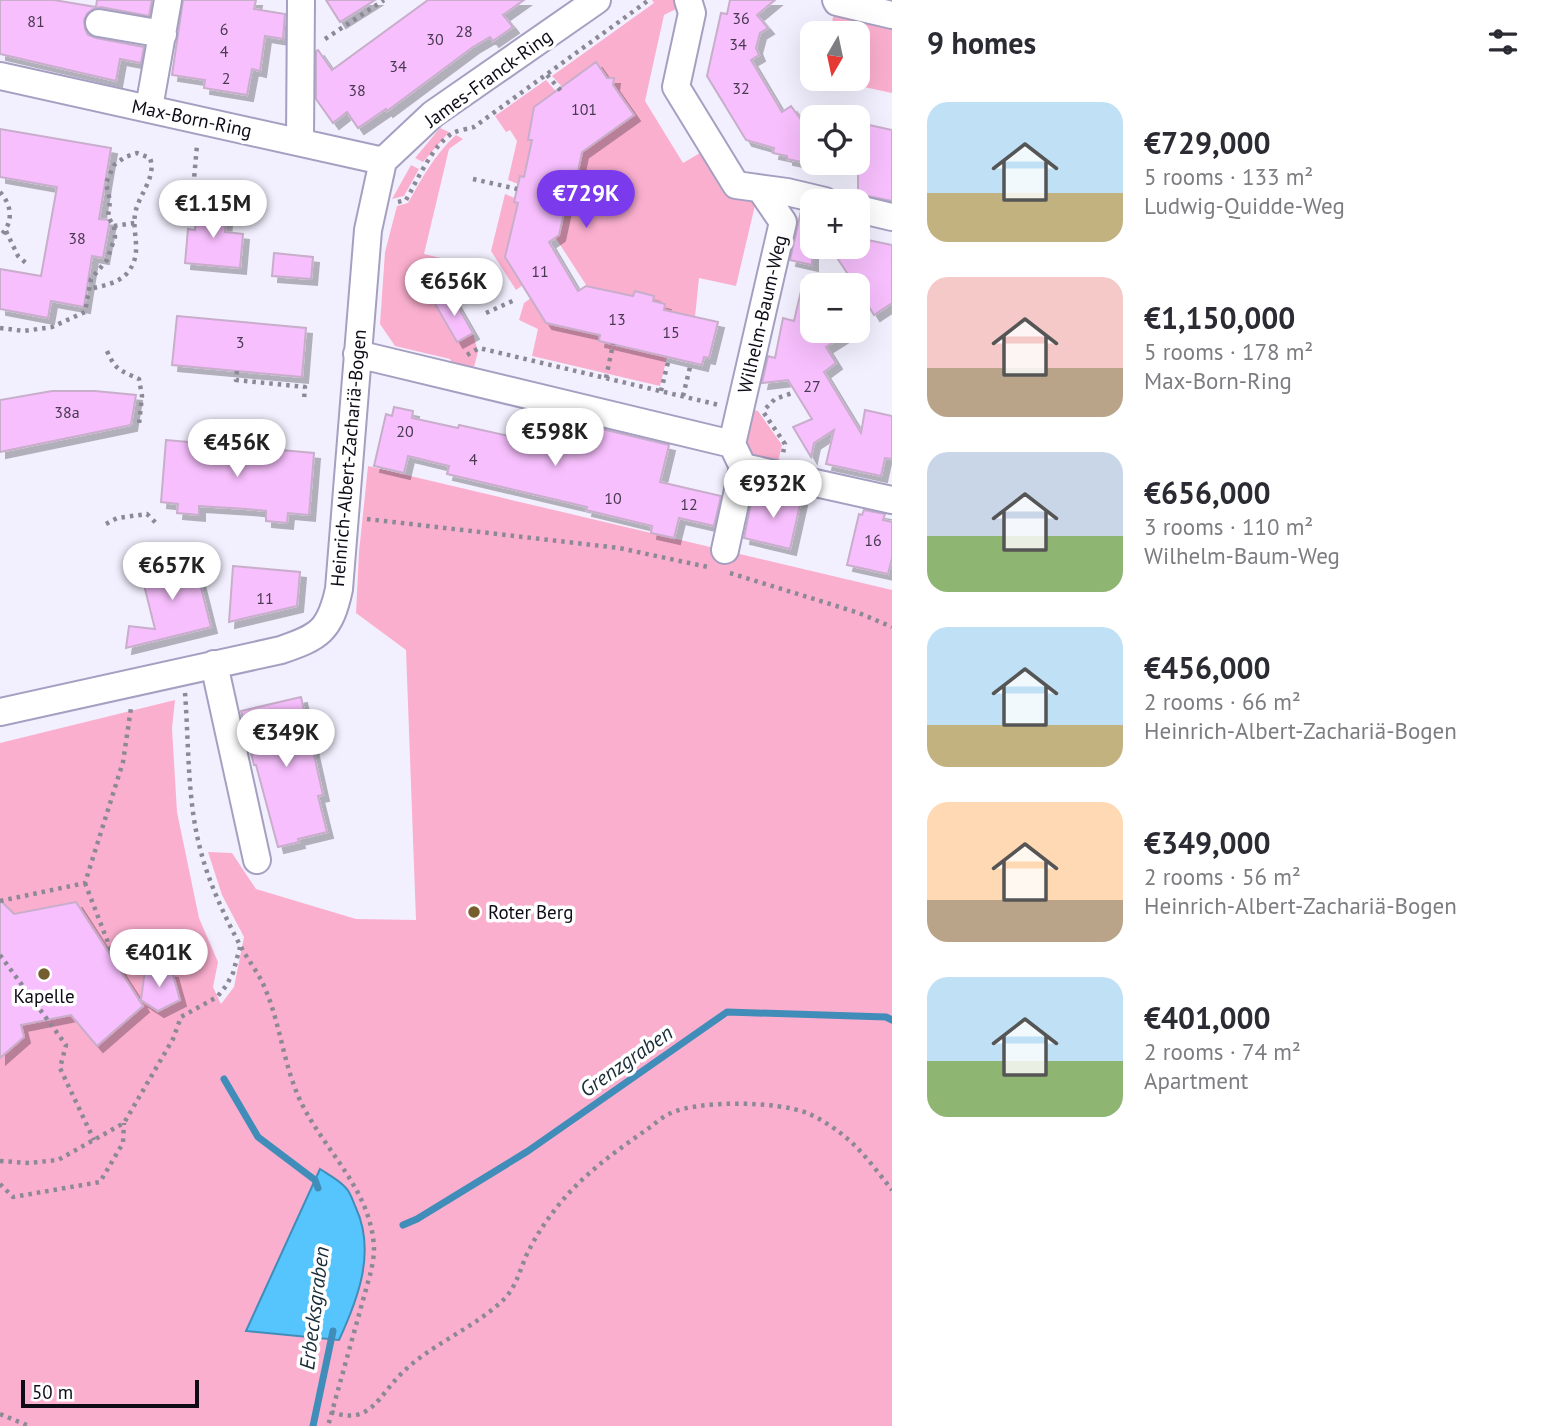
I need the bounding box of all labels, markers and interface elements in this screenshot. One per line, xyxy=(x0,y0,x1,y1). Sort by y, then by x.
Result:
house number: 36 xyxy=(732,8,750,28)
house number: 81 xyxy=(27,11,45,31)
house number: 6 xyxy=(220,19,228,39)
house number: 28 xyxy=(455,21,473,41)
north arrow xyxy=(800,21,870,91)
map controls xyxy=(800,21,870,343)
text: 9 homes xyxy=(927,23,1036,62)
icon: filters xyxy=(1484,23,1522,61)
street label: James-Franck-Ring xyxy=(419,24,556,133)
house number: 30 xyxy=(426,29,444,49)
house number: 34 xyxy=(729,34,747,54)
house number: 4 xyxy=(220,41,229,61)
house number: 34 xyxy=(389,56,407,76)
house number: 2 xyxy=(222,68,230,88)
house number: 32 xyxy=(732,78,750,98)
house number: 38 xyxy=(348,80,366,100)
street label: Max-Born-Ring xyxy=(130,94,254,142)
house number: 101 xyxy=(571,99,597,119)
button: locate xyxy=(800,105,870,175)
text: €729,000 xyxy=(1144,123,1271,162)
icon: home xyxy=(983,130,1067,214)
text: 5 rooms · 133 m² xyxy=(1144,162,1313,191)
pin: €729K xyxy=(537,170,635,230)
text: €729K xyxy=(553,178,619,207)
pin: €1.15M xyxy=(156,180,270,240)
text: €1.15M xyxy=(175,188,251,217)
button: + xyxy=(800,189,870,259)
text: Ludwig-Quidde-Weg xyxy=(1144,191,1345,220)
house number: 38 xyxy=(68,228,86,248)
street label: Wilhelm-Baum-Weg xyxy=(732,232,792,396)
pin: €656K xyxy=(405,258,503,318)
house number: 11 xyxy=(531,261,549,281)
text: €656K xyxy=(421,266,487,295)
button: − xyxy=(800,273,870,343)
text: €1,150,000 xyxy=(1144,298,1295,337)
icon: home xyxy=(983,305,1067,389)
house number: 13 xyxy=(608,309,626,329)
house number: 15 xyxy=(662,322,680,342)
street label: Heinrich-Albert-Zachariä-Bogen xyxy=(325,328,371,588)
house number: 3 xyxy=(236,332,244,352)
text: 5 rooms · 178 m² xyxy=(1144,337,1313,366)
text: Max-Born-Ring xyxy=(1144,366,1292,395)
house number: 27 xyxy=(803,376,821,396)
house number: 38a xyxy=(54,402,80,422)
pin: €598K xyxy=(506,408,604,468)
text: €598K xyxy=(522,416,588,445)
pin: €456K xyxy=(188,420,286,479)
house number: 20 xyxy=(396,421,414,441)
text: €456K xyxy=(204,427,270,456)
house number: 4 xyxy=(469,449,478,469)
pin: €932K xyxy=(724,461,822,520)
text: €932K xyxy=(740,468,806,497)
text: €656,000 xyxy=(1144,473,1271,512)
icon: home xyxy=(983,480,1067,564)
house number: 10 xyxy=(604,488,622,508)
house number: 12 xyxy=(680,494,698,514)
text: 3 rooms · 110 m² xyxy=(1144,512,1313,541)
house number: 16 xyxy=(864,530,882,550)
text: Wilhelm-Baum-Weg xyxy=(1144,541,1340,570)
pin: €657K xyxy=(123,542,221,602)
text: €657K xyxy=(139,550,205,579)
house number: 11 xyxy=(256,588,274,608)
text: €456,000 xyxy=(1144,648,1271,687)
icon: home xyxy=(983,655,1067,739)
text: 2 rooms · 66 m² xyxy=(1144,687,1301,716)
pin: €349K xyxy=(237,710,335,769)
text: Heinrich-Albert-Zachariä-Bogen xyxy=(1144,716,1457,745)
text: €349K xyxy=(253,717,319,746)
text: €349,000 xyxy=(1144,823,1271,862)
icon: home xyxy=(983,830,1067,914)
text: 2 rooms · 56 m² xyxy=(1144,862,1301,891)
text: Heinrich-Albert-Zachariä-Bogen xyxy=(1144,891,1457,920)
place label: Roter Berg xyxy=(488,900,573,924)
marker: Roter Berg xyxy=(466,904,482,920)
pin: €401K xyxy=(110,930,208,989)
text: €401K xyxy=(126,937,192,966)
marker: Kapelle xyxy=(36,966,52,982)
place label: Kapelle xyxy=(13,984,75,1008)
text: €401,000 xyxy=(1144,998,1271,1037)
icon: home xyxy=(983,1005,1067,1089)
water label: Grenzgraben xyxy=(574,1019,678,1103)
text: 2 rooms · 74 m² xyxy=(1144,1037,1301,1066)
text: Apartment xyxy=(1144,1066,1248,1095)
water label: Erbecksgraben xyxy=(293,1245,335,1371)
scale bar xyxy=(21,1377,200,1409)
text: 50 m xyxy=(32,1380,73,1404)

